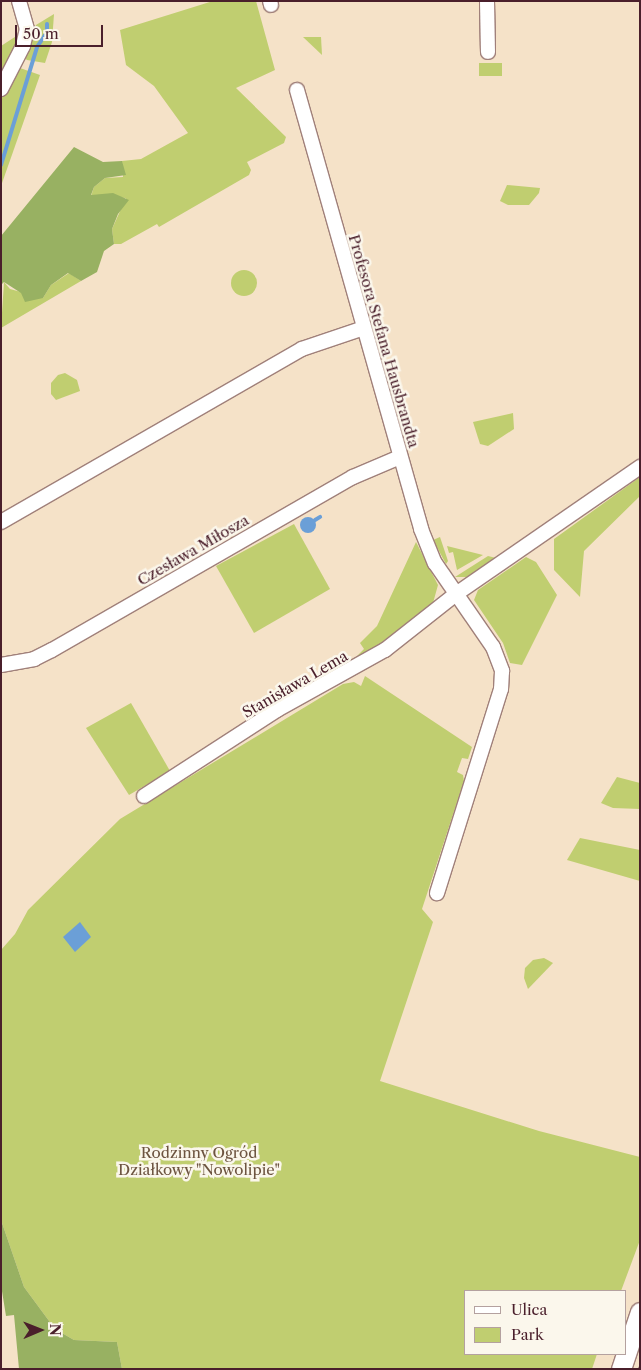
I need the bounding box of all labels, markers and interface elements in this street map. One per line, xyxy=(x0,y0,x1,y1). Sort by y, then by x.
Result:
scale bar xyxy=(18,15,105,47)
text: 50 m xyxy=(23,24,59,43)
street label: Profesora Stefana Hausbrandta xyxy=(345,232,423,450)
street label: Czesława Miłosza xyxy=(134,511,252,589)
street label: Stanisława Lema xyxy=(239,647,351,721)
park label: Rodzinny Ogród Działkowy "Nowolipie" xyxy=(118,1143,280,1178)
legend xyxy=(463,1290,626,1355)
text: Ulica xyxy=(511,1300,547,1319)
north arrow xyxy=(15,1305,65,1355)
text: N xyxy=(46,1323,64,1336)
text: Park xyxy=(511,1325,544,1344)

